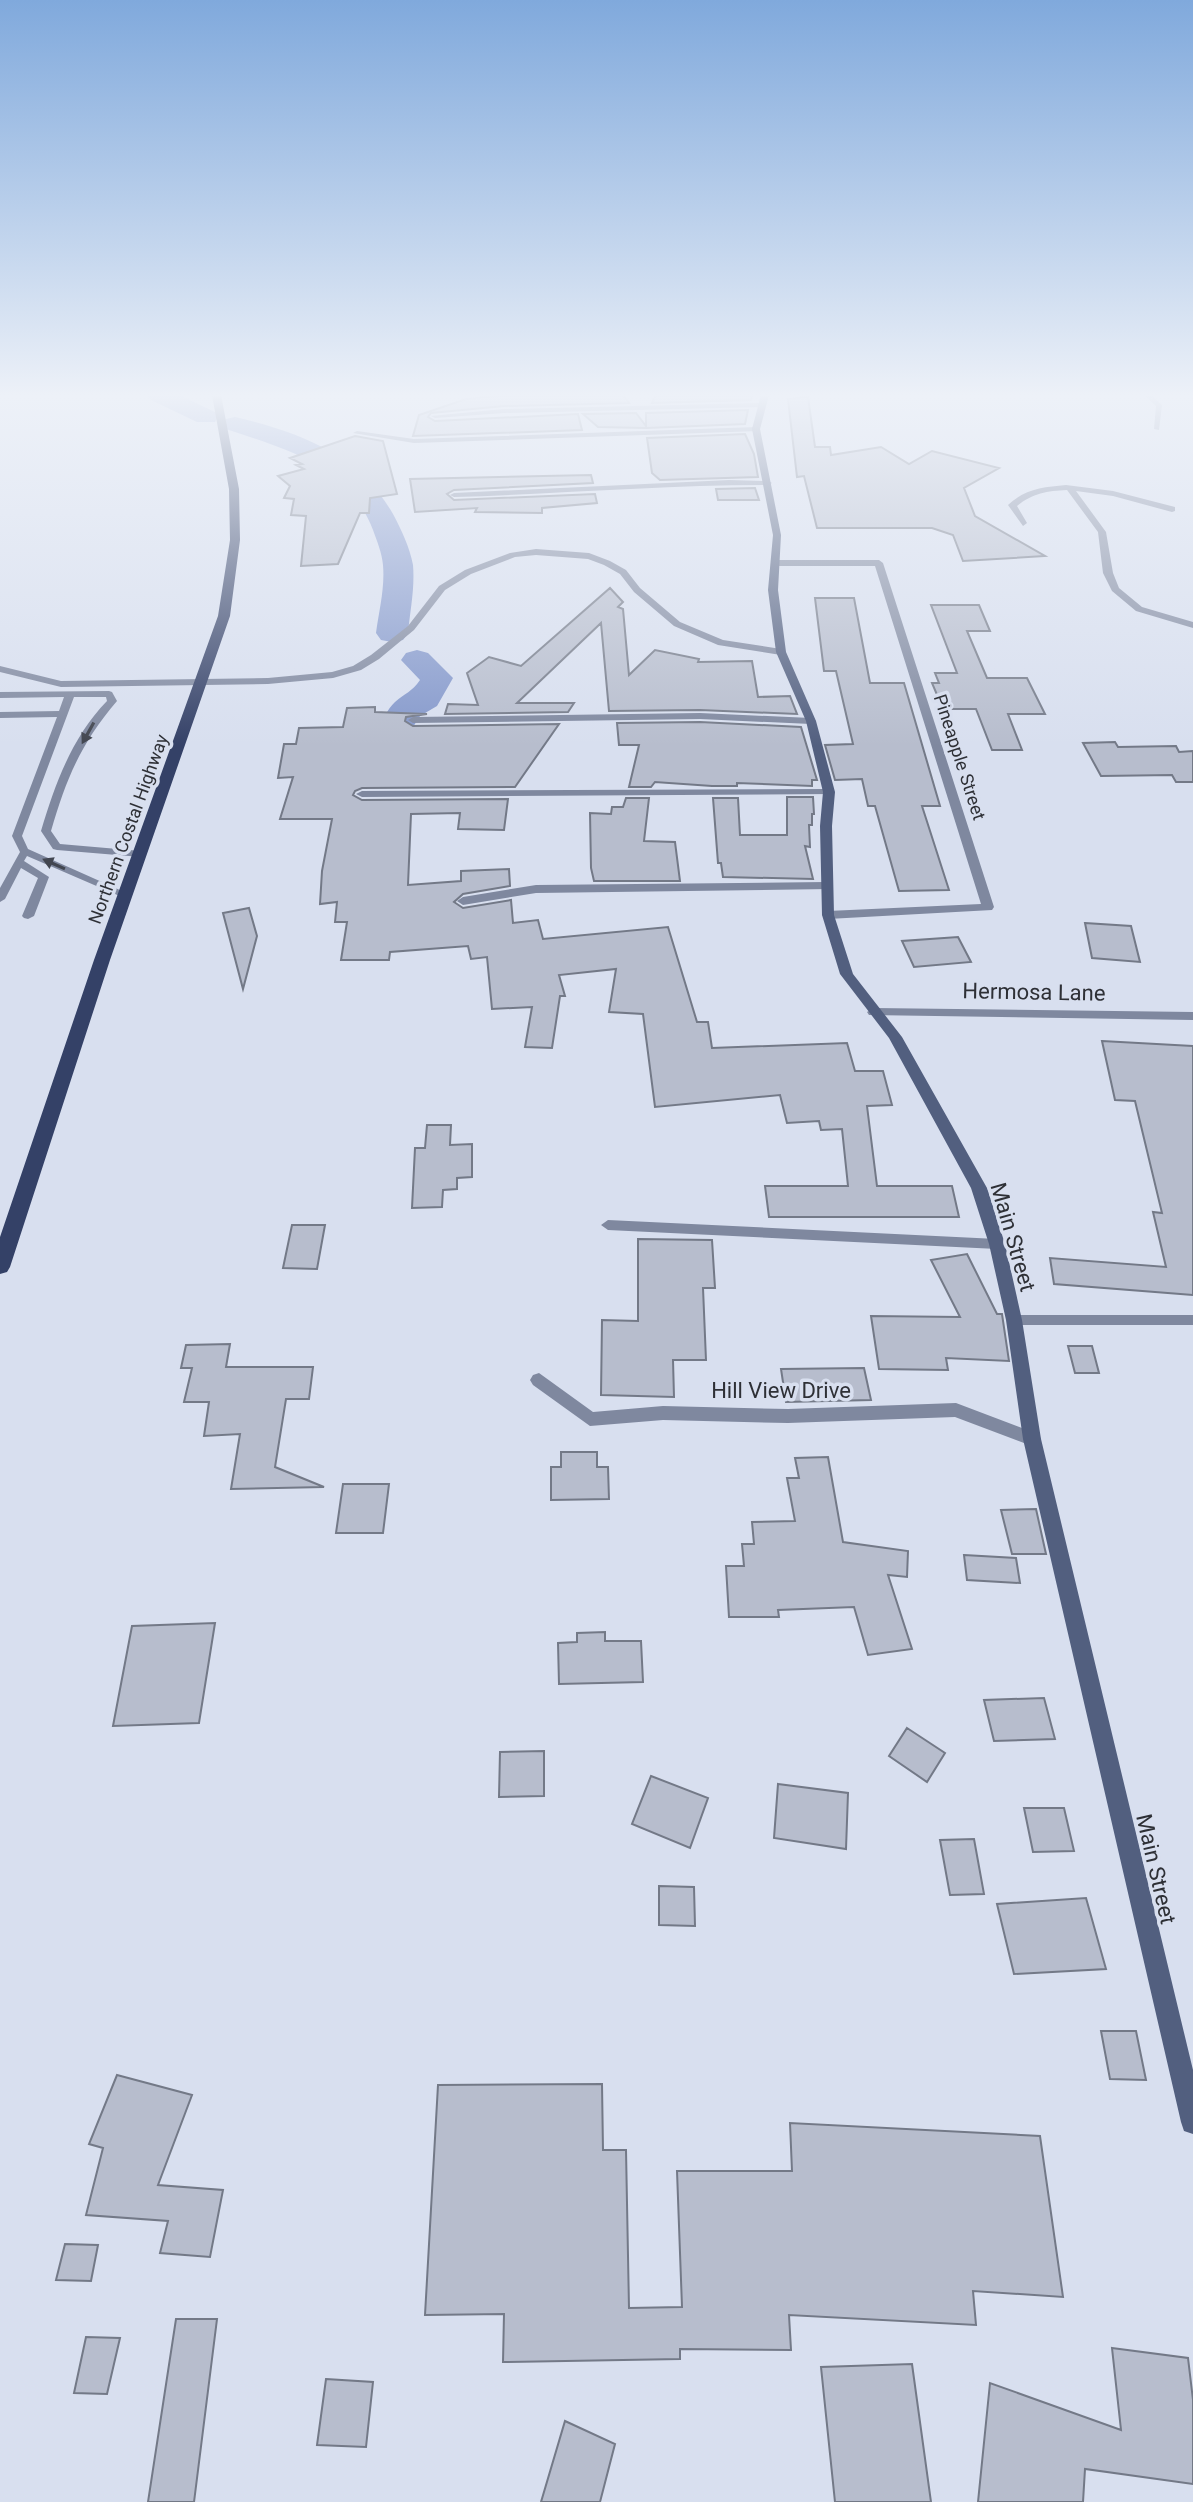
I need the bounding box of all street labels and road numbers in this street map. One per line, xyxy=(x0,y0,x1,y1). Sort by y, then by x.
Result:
street label: Pineapple Street xyxy=(930,691,990,823)
street label: Northern Costal Highway xyxy=(84,731,172,927)
street label: Hermosa Lane xyxy=(962,978,1106,1006)
street label: Main Street xyxy=(986,1180,1040,1294)
street label: Hill View Drive xyxy=(711,1378,851,1403)
street label: Main Street xyxy=(1131,1812,1181,1926)

